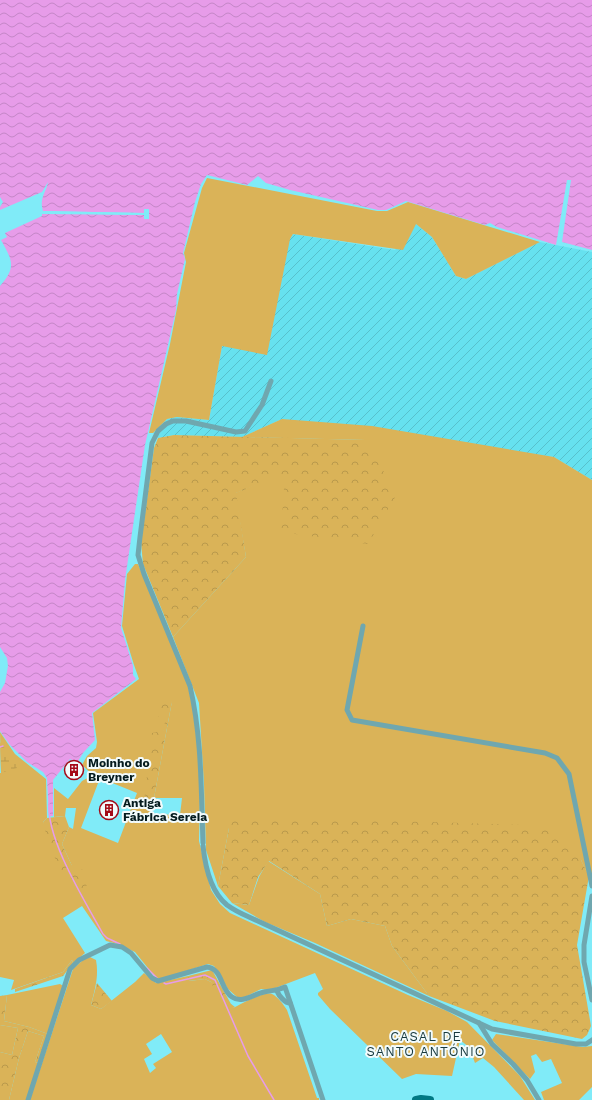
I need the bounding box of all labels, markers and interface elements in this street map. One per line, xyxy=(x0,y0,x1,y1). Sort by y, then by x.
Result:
place label: Moinho do Breyner xyxy=(88,756,150,784)
building icon: Moinho do Breyner xyxy=(63,759,85,781)
place label: Antiga Fábrica Sereia xyxy=(123,796,207,824)
building icon: Antiga Fábrica Sereia xyxy=(98,799,120,821)
district label: CASAL DE SANTO ANTÓNIO xyxy=(366,1029,486,1059)

